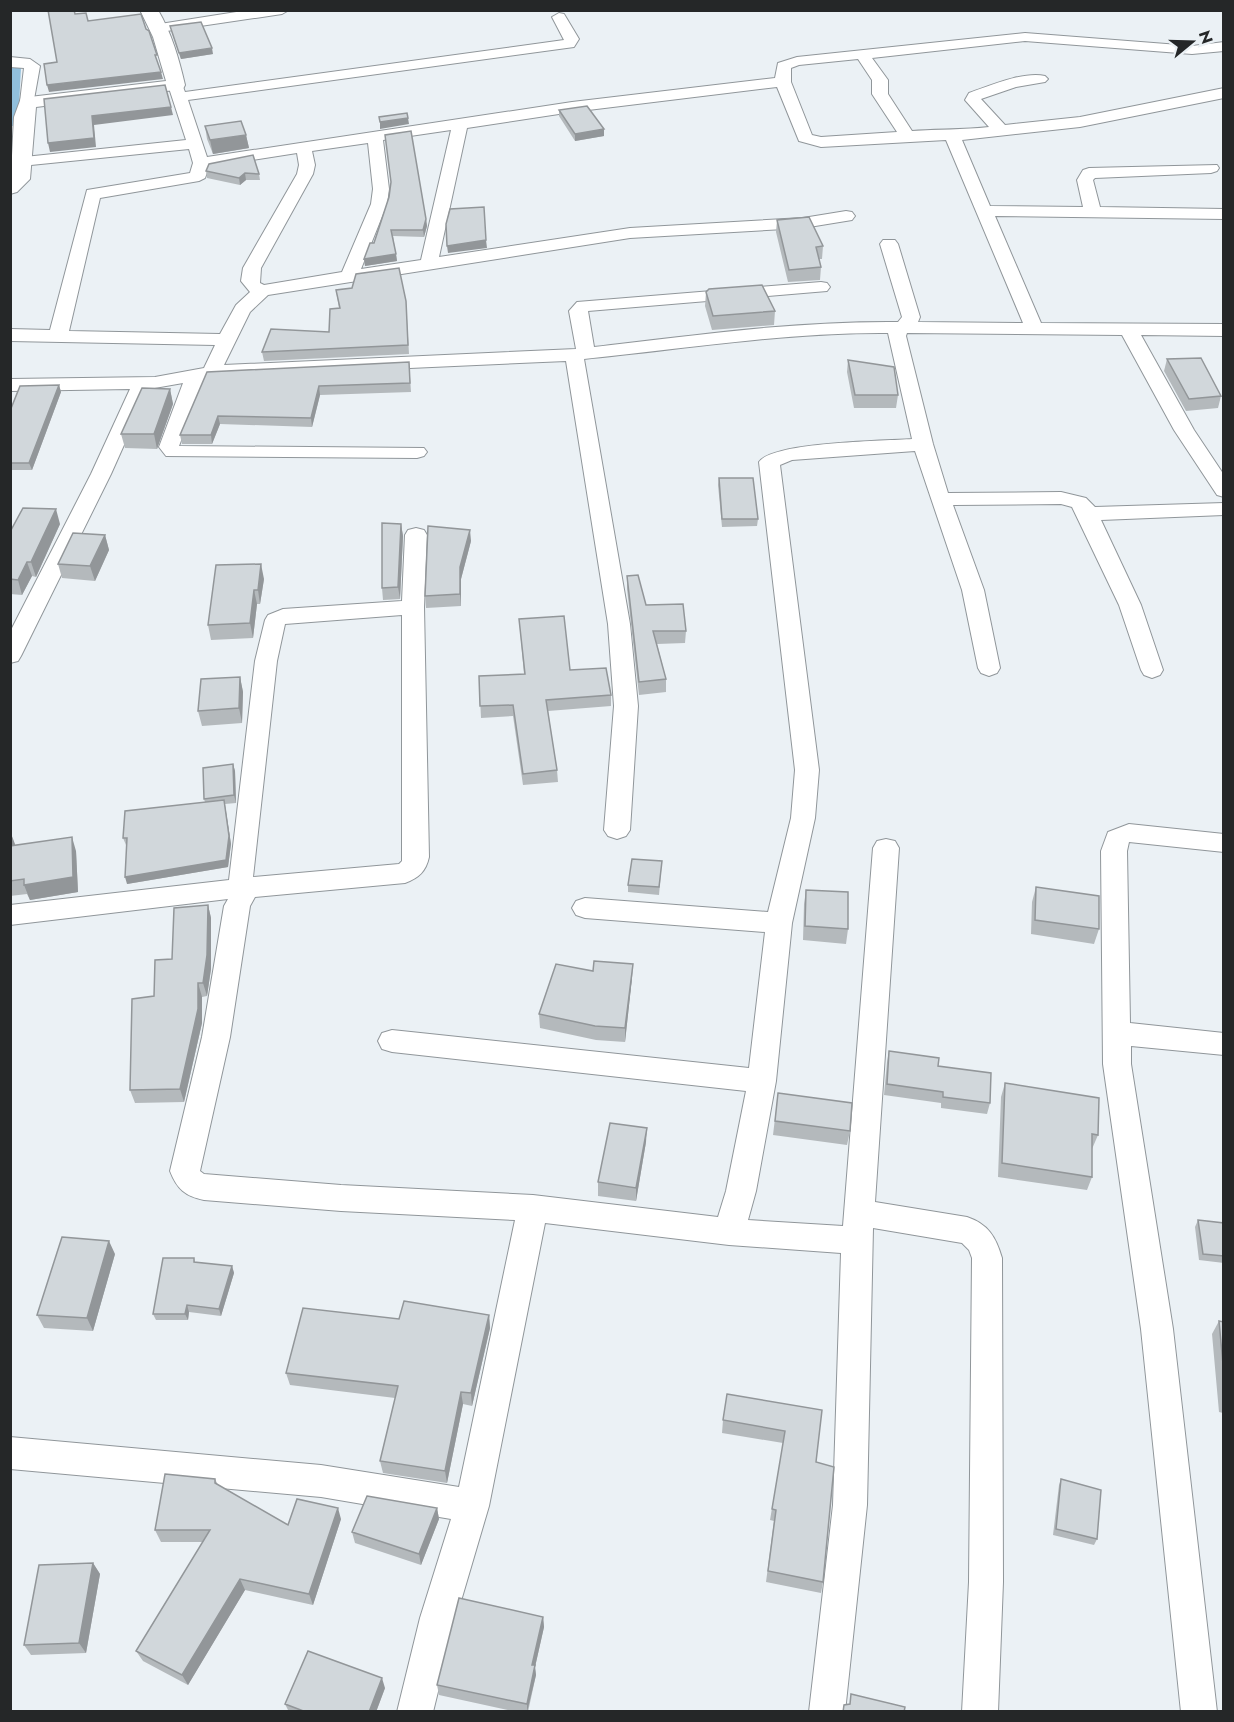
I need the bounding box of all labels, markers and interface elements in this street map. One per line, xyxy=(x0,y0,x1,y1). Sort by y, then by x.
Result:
north arrow xyxy=(1162,12,1222,72)
text: N xyxy=(1193,28,1219,47)

